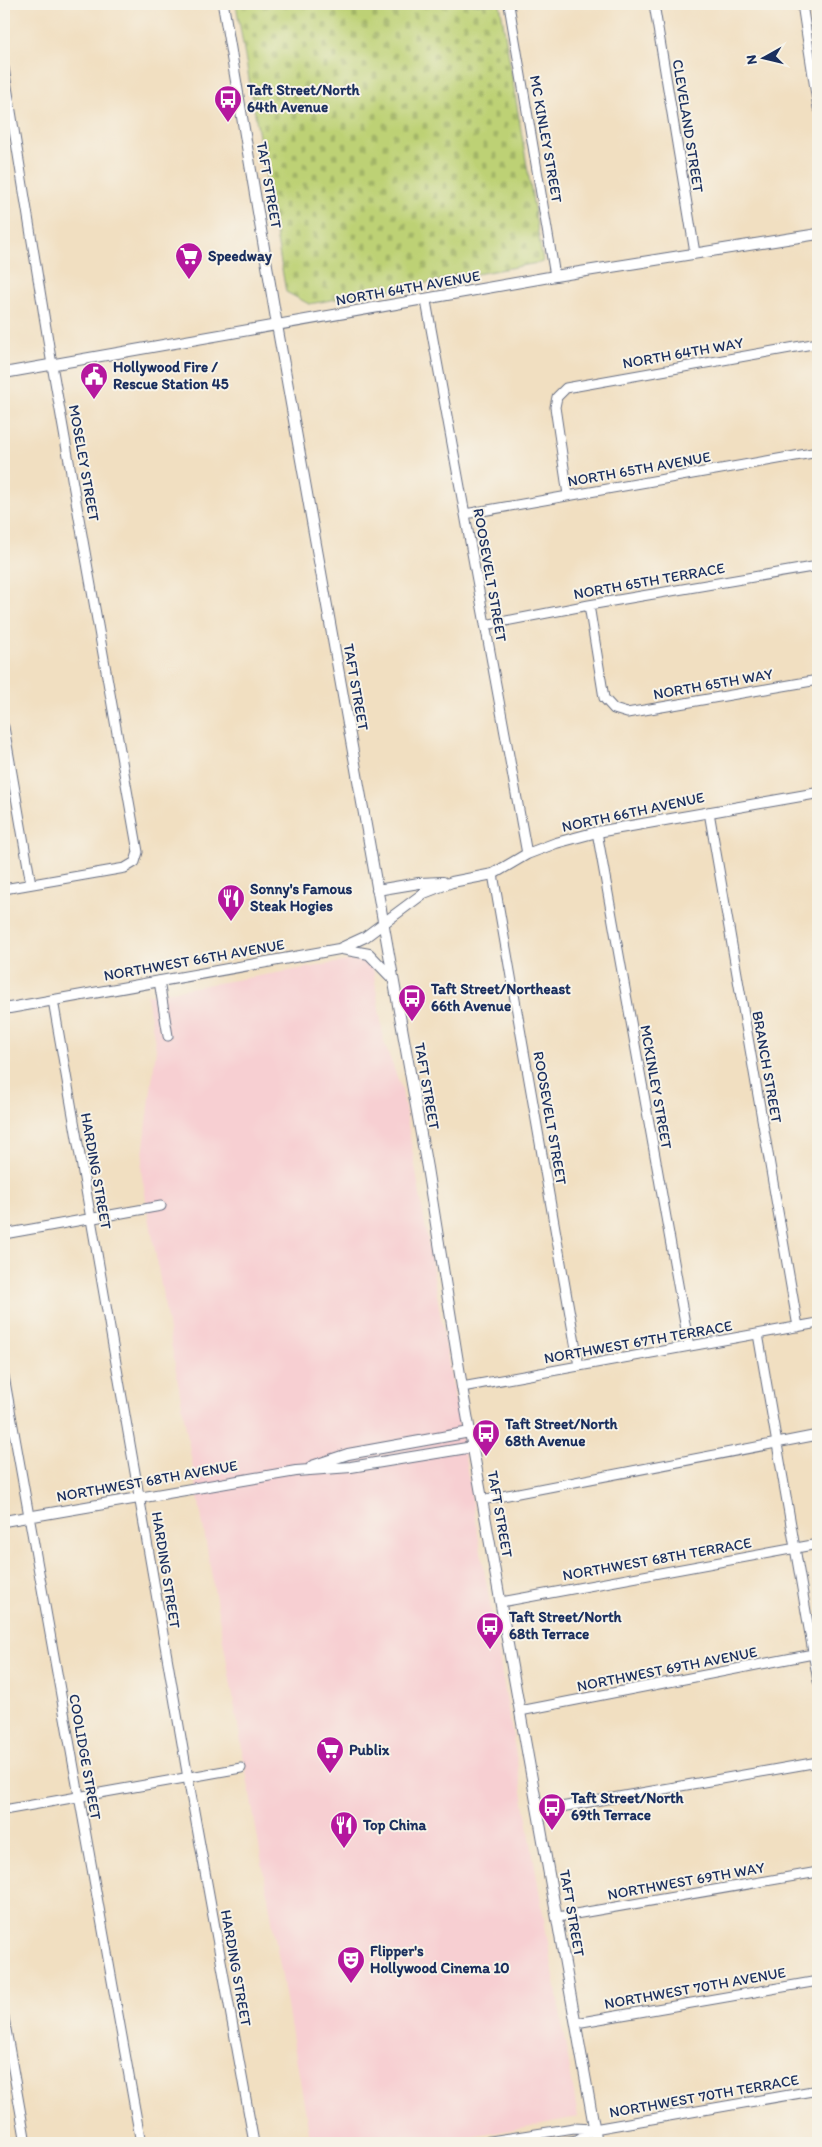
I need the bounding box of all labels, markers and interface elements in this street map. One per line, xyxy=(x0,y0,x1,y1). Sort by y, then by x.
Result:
north arrow xyxy=(740,32,790,82)
text: N xyxy=(743,54,761,66)
street label: CLEVELAND STREET xyxy=(669,58,708,194)
street label: MC KINLEY STREET xyxy=(526,74,566,205)
place label: Taft Street/North 64th Avenue xyxy=(246,81,361,116)
bus stop icon: Taft Street/North 64th Avenue xyxy=(213,84,243,123)
street label: TAFT STREET xyxy=(253,140,286,230)
supermarket icon: Speedway xyxy=(174,241,204,280)
place label: Speedway xyxy=(208,247,273,266)
street label: NORTH 64TH AVENUE xyxy=(334,266,482,310)
street label: NORTH 64TH WAY xyxy=(621,333,745,372)
place label: Hollywood Fire / Rescue Station 45 xyxy=(113,358,229,393)
public building icon: Hollywood Fire / Rescue Station 45 xyxy=(79,361,109,400)
street label: MOSELEY STREET xyxy=(65,403,103,523)
street label: NORTH 65TH AVENUE xyxy=(566,448,712,490)
street label: ROOSEVELT STREET xyxy=(469,507,511,644)
street label: NORTH 65TH TERRACE xyxy=(572,559,726,603)
street label: TAFT STREET xyxy=(340,642,373,732)
street label: NORTH 65TH WAY xyxy=(652,665,775,703)
street label: NORTH 66TH AVENUE xyxy=(560,788,706,836)
place label: Sonny's Famous Steak Hogies xyxy=(250,880,353,916)
restaurant icon: Sonny's Famous Steak Hogies xyxy=(216,883,246,922)
street label: NORTHWEST 66TH AVENUE xyxy=(102,935,286,985)
place label: Taft Street/Northeast 66th Avenue xyxy=(430,980,571,1015)
bus stop icon: Taft Street/Northeast 66th Avenue xyxy=(397,983,427,1022)
street label: BRANCH STREET xyxy=(748,1010,786,1125)
street label: MCKINLEY STREET xyxy=(636,1024,676,1151)
street label: TAFT STREET xyxy=(411,1041,444,1131)
street label: ROOSEVELT STREET xyxy=(529,1050,571,1187)
street label: HARDING STREET xyxy=(77,1111,115,1231)
street label: NORTHWEST 67TH TERRACE xyxy=(542,1317,734,1367)
place label: Taft Street/North 68th Avenue xyxy=(504,1415,619,1450)
bus stop icon: Taft Street/North 68th Avenue xyxy=(471,1418,501,1457)
street label: NORTHWEST 68TH AVENUE xyxy=(55,1456,239,1506)
street label: TAFT STREET xyxy=(484,1469,517,1559)
street label: HARDING STREET xyxy=(148,1510,184,1630)
street label: NORTHWEST 68TH TERRACE xyxy=(561,1533,753,1585)
place label: Taft Street/North 68th Terrace xyxy=(508,1608,623,1643)
bus stop icon: Taft Street/North 68th Terrace xyxy=(475,1611,505,1650)
street label: NORTHWEST 69TH AVENUE xyxy=(575,1643,759,1695)
street label: COOLIDGE STREET xyxy=(65,1693,105,1822)
supermarket icon: Publix xyxy=(315,1735,345,1774)
place label: Publix xyxy=(349,1741,390,1759)
place label: Taft Street/North 69th Terrace xyxy=(570,1789,685,1824)
bus stop icon: Taft Street/North 69th Terrace xyxy=(537,1792,567,1831)
restaurant icon: Top China xyxy=(329,1810,359,1849)
place label: Top China xyxy=(362,1816,427,1835)
street label: NORTHWEST 69TH WAY xyxy=(606,1858,766,1904)
street label: TAFT STREET xyxy=(556,1868,589,1958)
street label: HARDING STREET xyxy=(217,1908,255,2028)
place label: Flipper's Hollywood Cinema 10 xyxy=(370,1942,510,1978)
theatre icon: Flipper's Hollywood Cinema 10 xyxy=(336,1945,366,1984)
street label: NORTHWEST 70TH AVENUE xyxy=(603,1963,787,2013)
street label: NORTHWEST 70TH TERRACE xyxy=(608,2070,800,2122)

